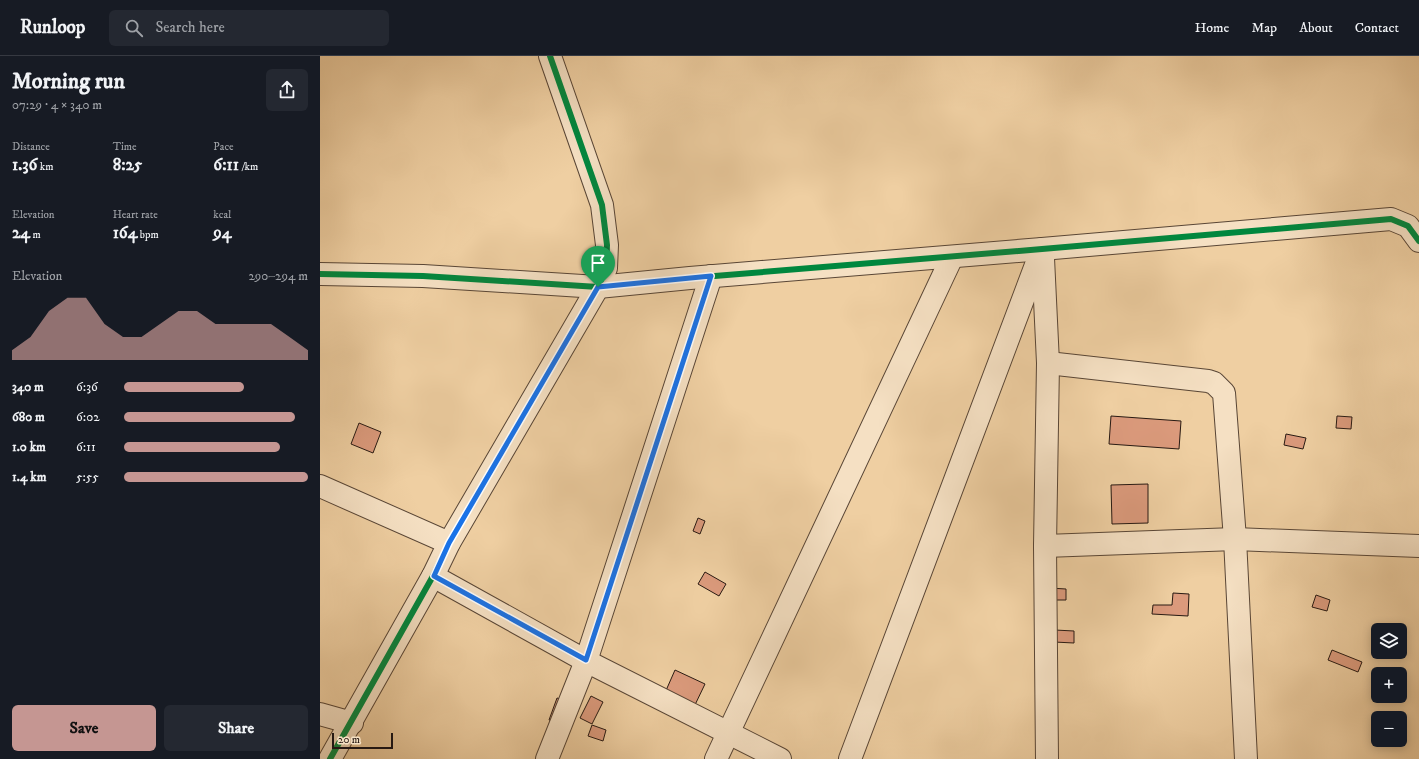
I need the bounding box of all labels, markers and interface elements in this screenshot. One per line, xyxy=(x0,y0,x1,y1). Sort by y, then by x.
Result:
search box xyxy=(109,10,389,46)
text: Runloop xyxy=(20,16,85,39)
icon: search xyxy=(123,17,145,39)
text: Search here xyxy=(155,18,225,37)
text: Home xyxy=(1195,19,1229,37)
text: Map xyxy=(1251,19,1277,37)
text: About xyxy=(1299,19,1333,37)
text: Contact xyxy=(1355,19,1399,37)
text: Morning run xyxy=(12,68,125,95)
button: share xyxy=(266,69,308,111)
text: 07:29 · 4 × 340 m xyxy=(12,97,102,113)
text: Distance xyxy=(12,140,50,154)
text: Time xyxy=(113,140,137,154)
text: Pace xyxy=(213,140,234,154)
text: 1.36 xyxy=(12,154,37,176)
text: 8:25 xyxy=(113,154,142,176)
text: 6:11 xyxy=(213,154,239,176)
text: km xyxy=(37,160,54,174)
text: /km xyxy=(239,160,258,174)
text: Elevation xyxy=(12,208,55,222)
text: Heart rate xyxy=(113,208,158,222)
text: kcal xyxy=(213,208,231,222)
text: 24 xyxy=(12,222,30,244)
text: 164 xyxy=(113,222,137,244)
text: 94 xyxy=(213,222,232,244)
text: m xyxy=(30,228,41,242)
text: bpm xyxy=(137,228,159,242)
pin xyxy=(581,246,615,287)
icon: arrive xyxy=(587,252,609,274)
text: Elevation xyxy=(12,268,62,284)
text: 290–294 m xyxy=(248,268,308,284)
text: 340 m xyxy=(12,379,44,395)
text: 6:36 xyxy=(76,379,98,395)
text: 680 m xyxy=(12,409,45,425)
text: 6:02 xyxy=(76,409,100,425)
text: 1.0 km xyxy=(12,439,46,455)
text: 6:11 xyxy=(76,439,96,455)
text: 1.4 km xyxy=(12,469,46,485)
text: 5:55 xyxy=(76,469,99,485)
map controls xyxy=(1371,623,1407,747)
button: layers xyxy=(1371,623,1407,659)
button: + xyxy=(1371,667,1407,703)
button: Save xyxy=(12,705,156,751)
button: Share xyxy=(164,705,308,751)
button: − xyxy=(1371,711,1407,747)
scale bar xyxy=(332,731,393,750)
text: 20 m xyxy=(338,733,360,747)

